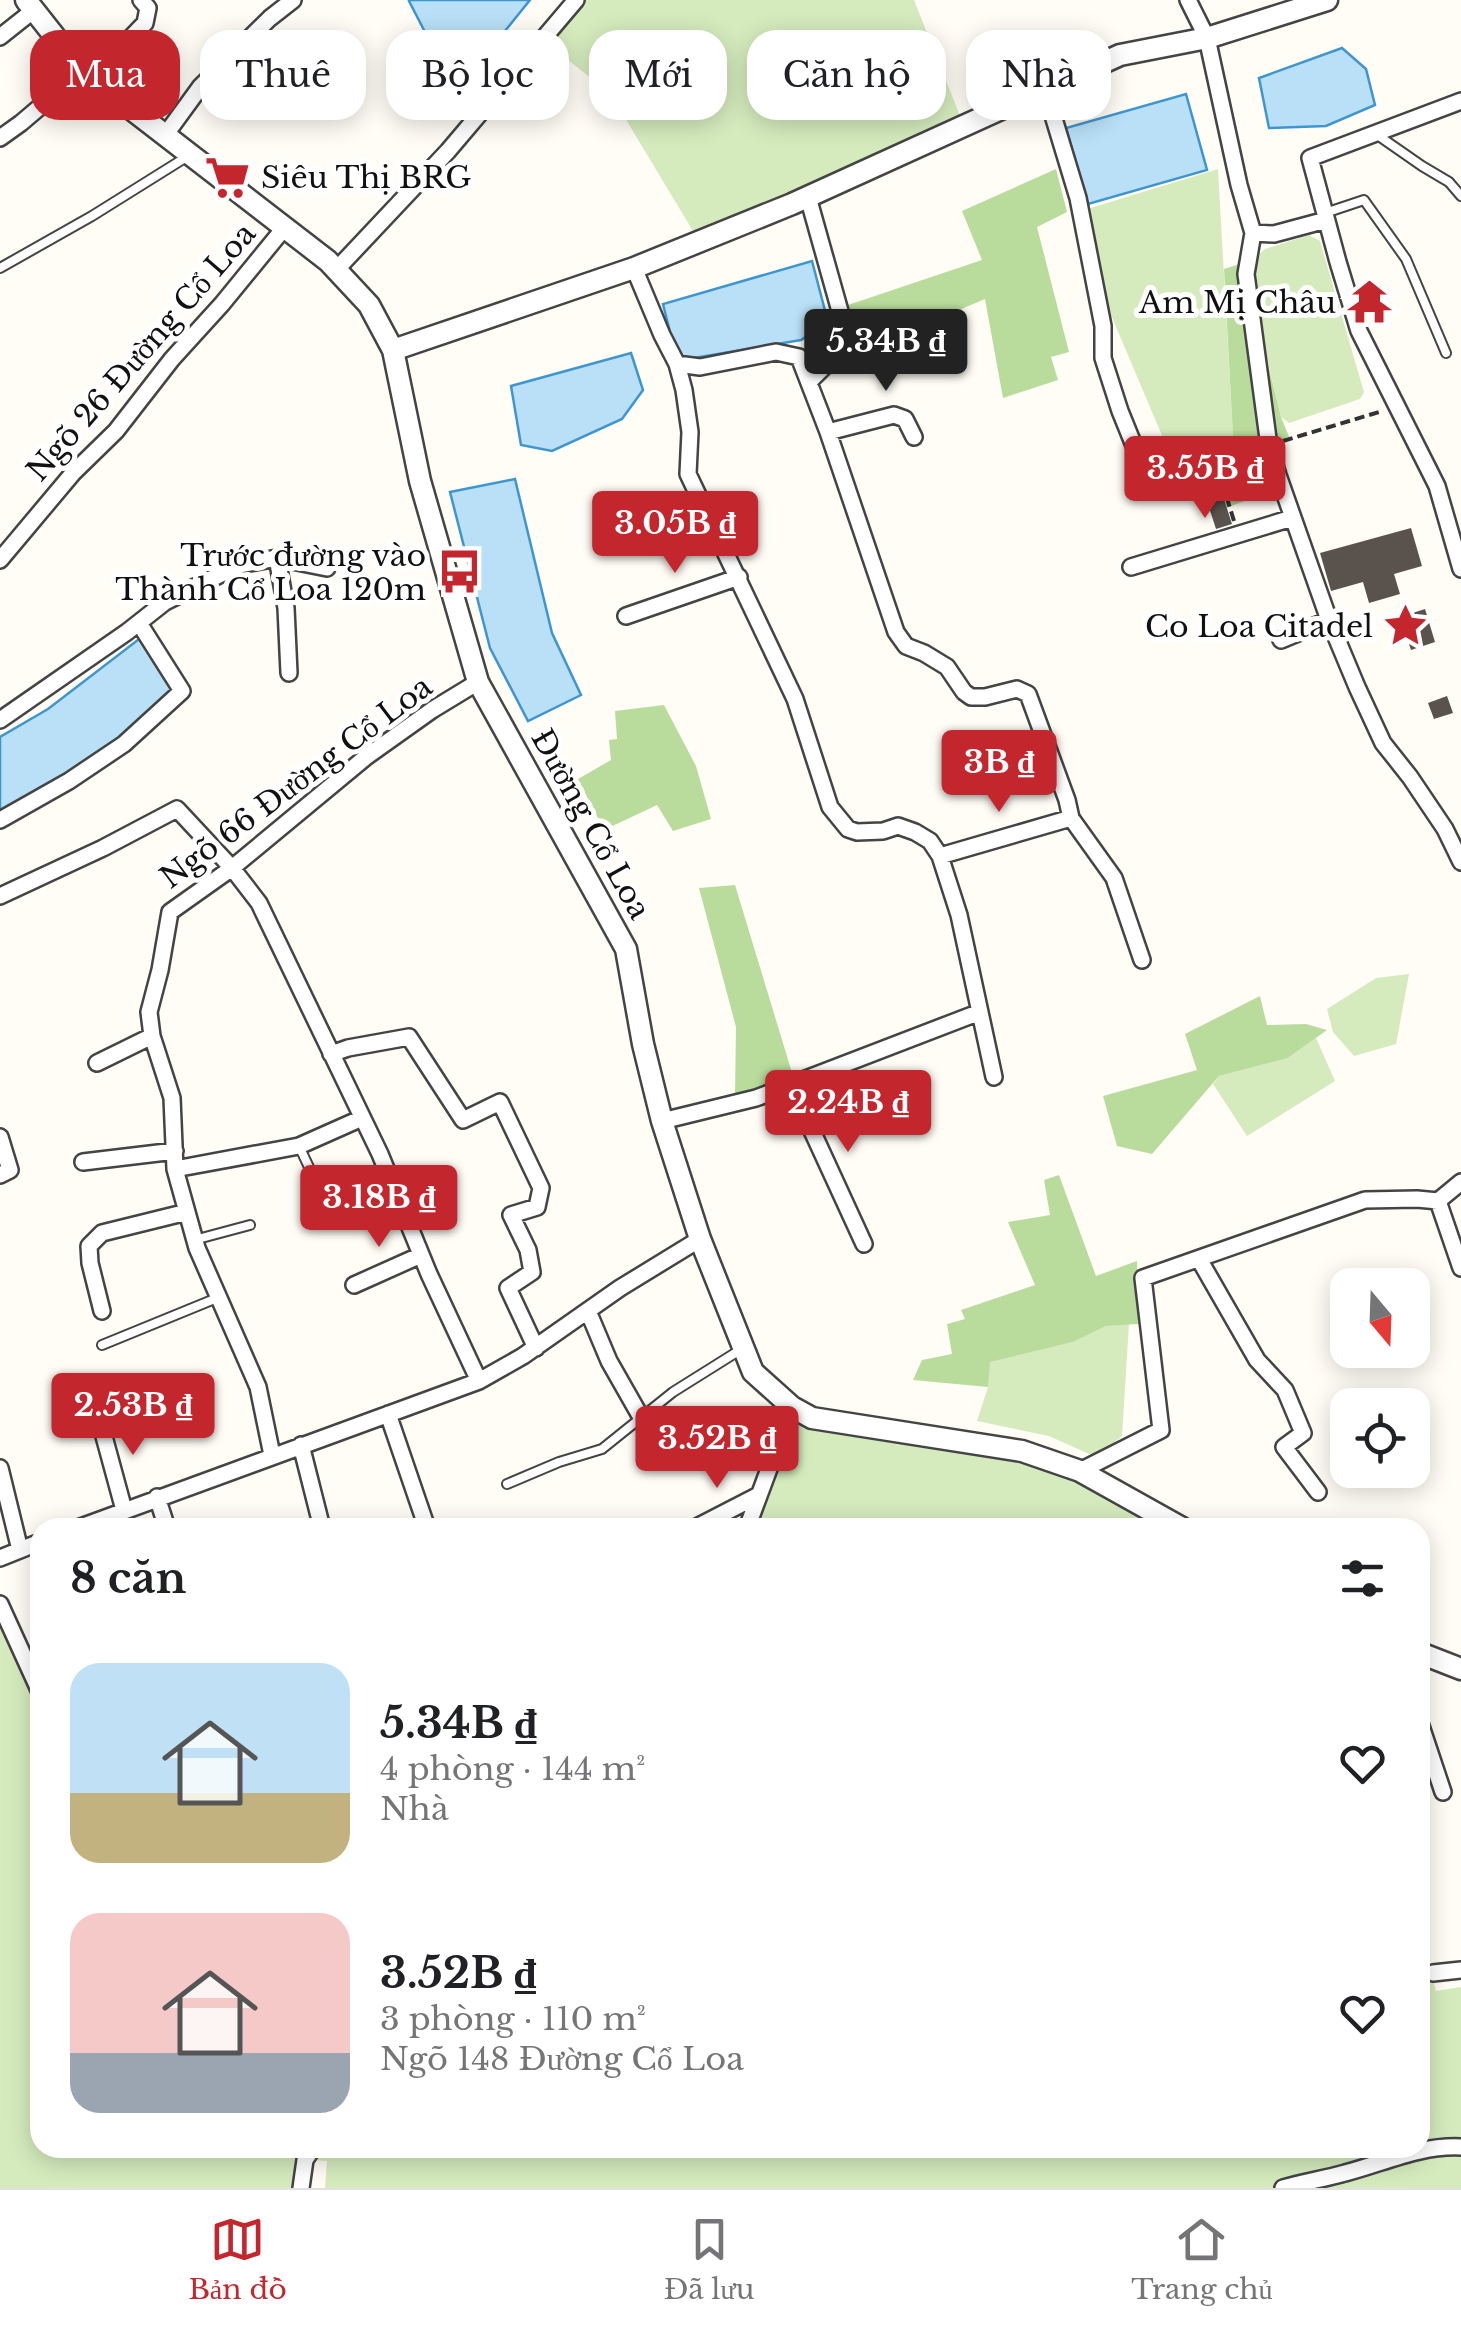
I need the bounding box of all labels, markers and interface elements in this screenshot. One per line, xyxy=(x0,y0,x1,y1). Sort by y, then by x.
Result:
chip: Mua xyxy=(30,30,180,120)
chip: Thuê xyxy=(200,30,366,120)
chip: Bộ lọc xyxy=(386,30,569,120)
chip: Mới xyxy=(589,30,727,120)
chip: Căn hộ xyxy=(747,30,946,120)
chip: Nhà xyxy=(966,30,1111,120)
supermarket icon: Siêu Thị BRG xyxy=(204,153,252,201)
place label: Siêu Thị BRG xyxy=(261,159,471,196)
street label: Ngõ 26 Đường Cổ Loa xyxy=(19,215,263,489)
temple icon: Am Mị Châu xyxy=(1345,278,1393,326)
place label: Am Mị Châu xyxy=(1138,284,1336,321)
pin: 5.34B ₫ xyxy=(794,309,978,394)
text: 5.34B ₫ xyxy=(826,321,946,361)
pin: 3.55B ₫ xyxy=(1113,436,1297,521)
text: 3.55B ₫ xyxy=(1146,448,1264,488)
pin: 3.05B ₫ xyxy=(583,491,767,576)
text: 3.05B ₫ xyxy=(614,503,736,543)
place label: Trước đường vào Thành Cổ Loa 120m xyxy=(115,537,426,608)
bus stop icon: Trước đường vào Thành Cổ Loa 120m xyxy=(435,548,483,596)
place icon: Co Loa Citadel xyxy=(1382,602,1430,650)
place label: Co Loa Citadel xyxy=(1145,608,1373,645)
street label: Ngõ 66 Đường Cổ Loa xyxy=(153,668,439,896)
street label: Đường Cổ Loa xyxy=(524,723,659,926)
pin: 3B ₫ xyxy=(940,730,1058,815)
text: 3B ₫ xyxy=(964,742,1034,782)
pin: 2.24B ₫ xyxy=(756,1070,940,1155)
text: 2.24B ₫ xyxy=(787,1082,909,1122)
pin: 3.18B ₫ xyxy=(287,1165,471,1250)
text: 3.18B ₫ xyxy=(322,1177,436,1217)
north arrow xyxy=(1330,1268,1430,1368)
map controls xyxy=(1330,1268,1430,1488)
pin: 2.53B ₫ xyxy=(41,1373,225,1458)
text: 2.53B ₫ xyxy=(74,1385,193,1425)
button: locate xyxy=(1330,1388,1430,1488)
pin: 3.52B ₫ xyxy=(625,1406,809,1491)
text: 3.52B ₫ xyxy=(658,1418,777,1458)
icon: filters xyxy=(1335,1551,1390,1606)
text: 8 căn xyxy=(70,1552,186,1604)
text: 5.34B ₫ xyxy=(380,1697,537,1749)
icon: home xyxy=(150,1703,270,1823)
icon: heart xyxy=(1335,1736,1390,1791)
text: 4 phòng · 144 m² xyxy=(380,1749,645,1789)
text: Nhà xyxy=(380,1789,449,1829)
text: 3.52B ₫ xyxy=(380,1947,536,1999)
icon: home xyxy=(150,1953,270,2073)
icon: heart xyxy=(1335,1986,1390,2041)
text: 3 phòng · 110 m² xyxy=(380,1999,646,2039)
text: Ngõ 148 Đường Cổ Loa xyxy=(380,2039,744,2079)
tab: Bản đồ xyxy=(188,2212,287,2307)
tab: Đã lưu xyxy=(664,2212,754,2307)
tab: Trang chủ xyxy=(1131,2212,1273,2307)

